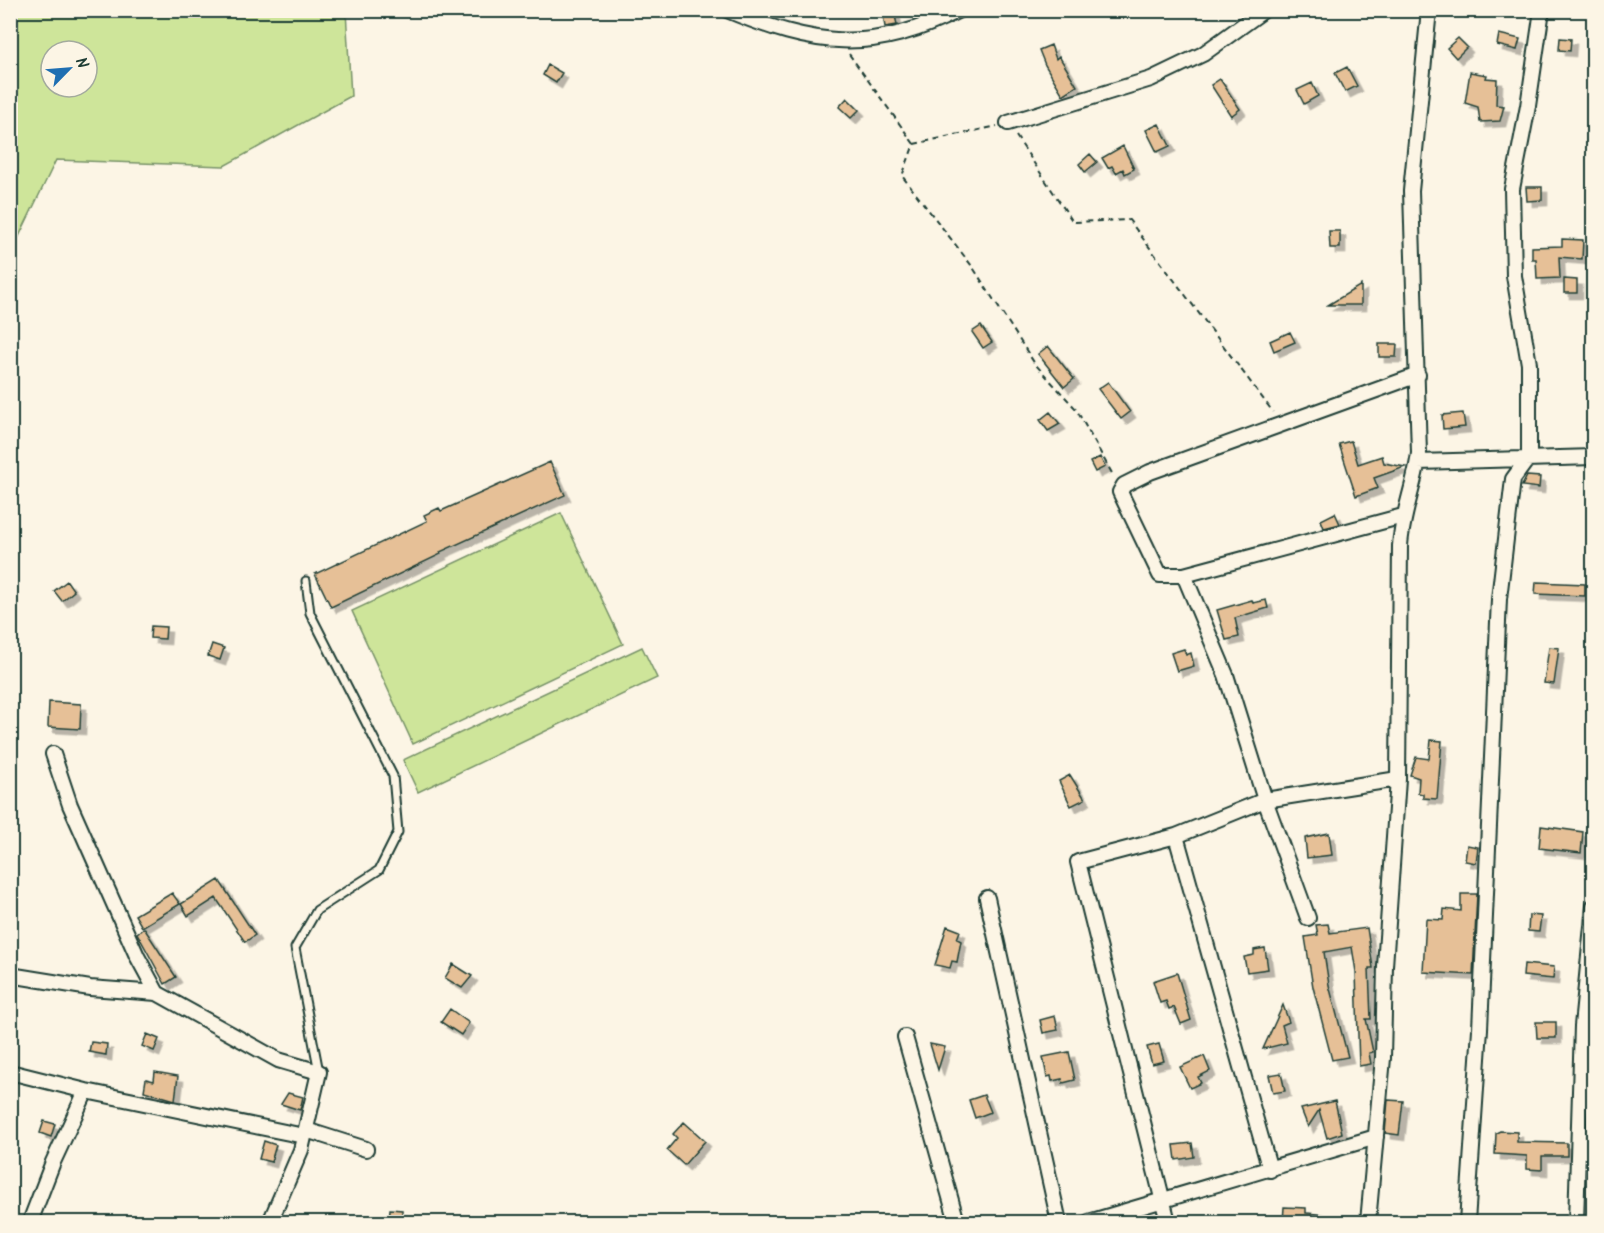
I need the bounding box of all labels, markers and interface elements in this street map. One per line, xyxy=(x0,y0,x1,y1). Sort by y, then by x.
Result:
north arrow xyxy=(39,39,99,99)
text: N xyxy=(68,53,95,73)

